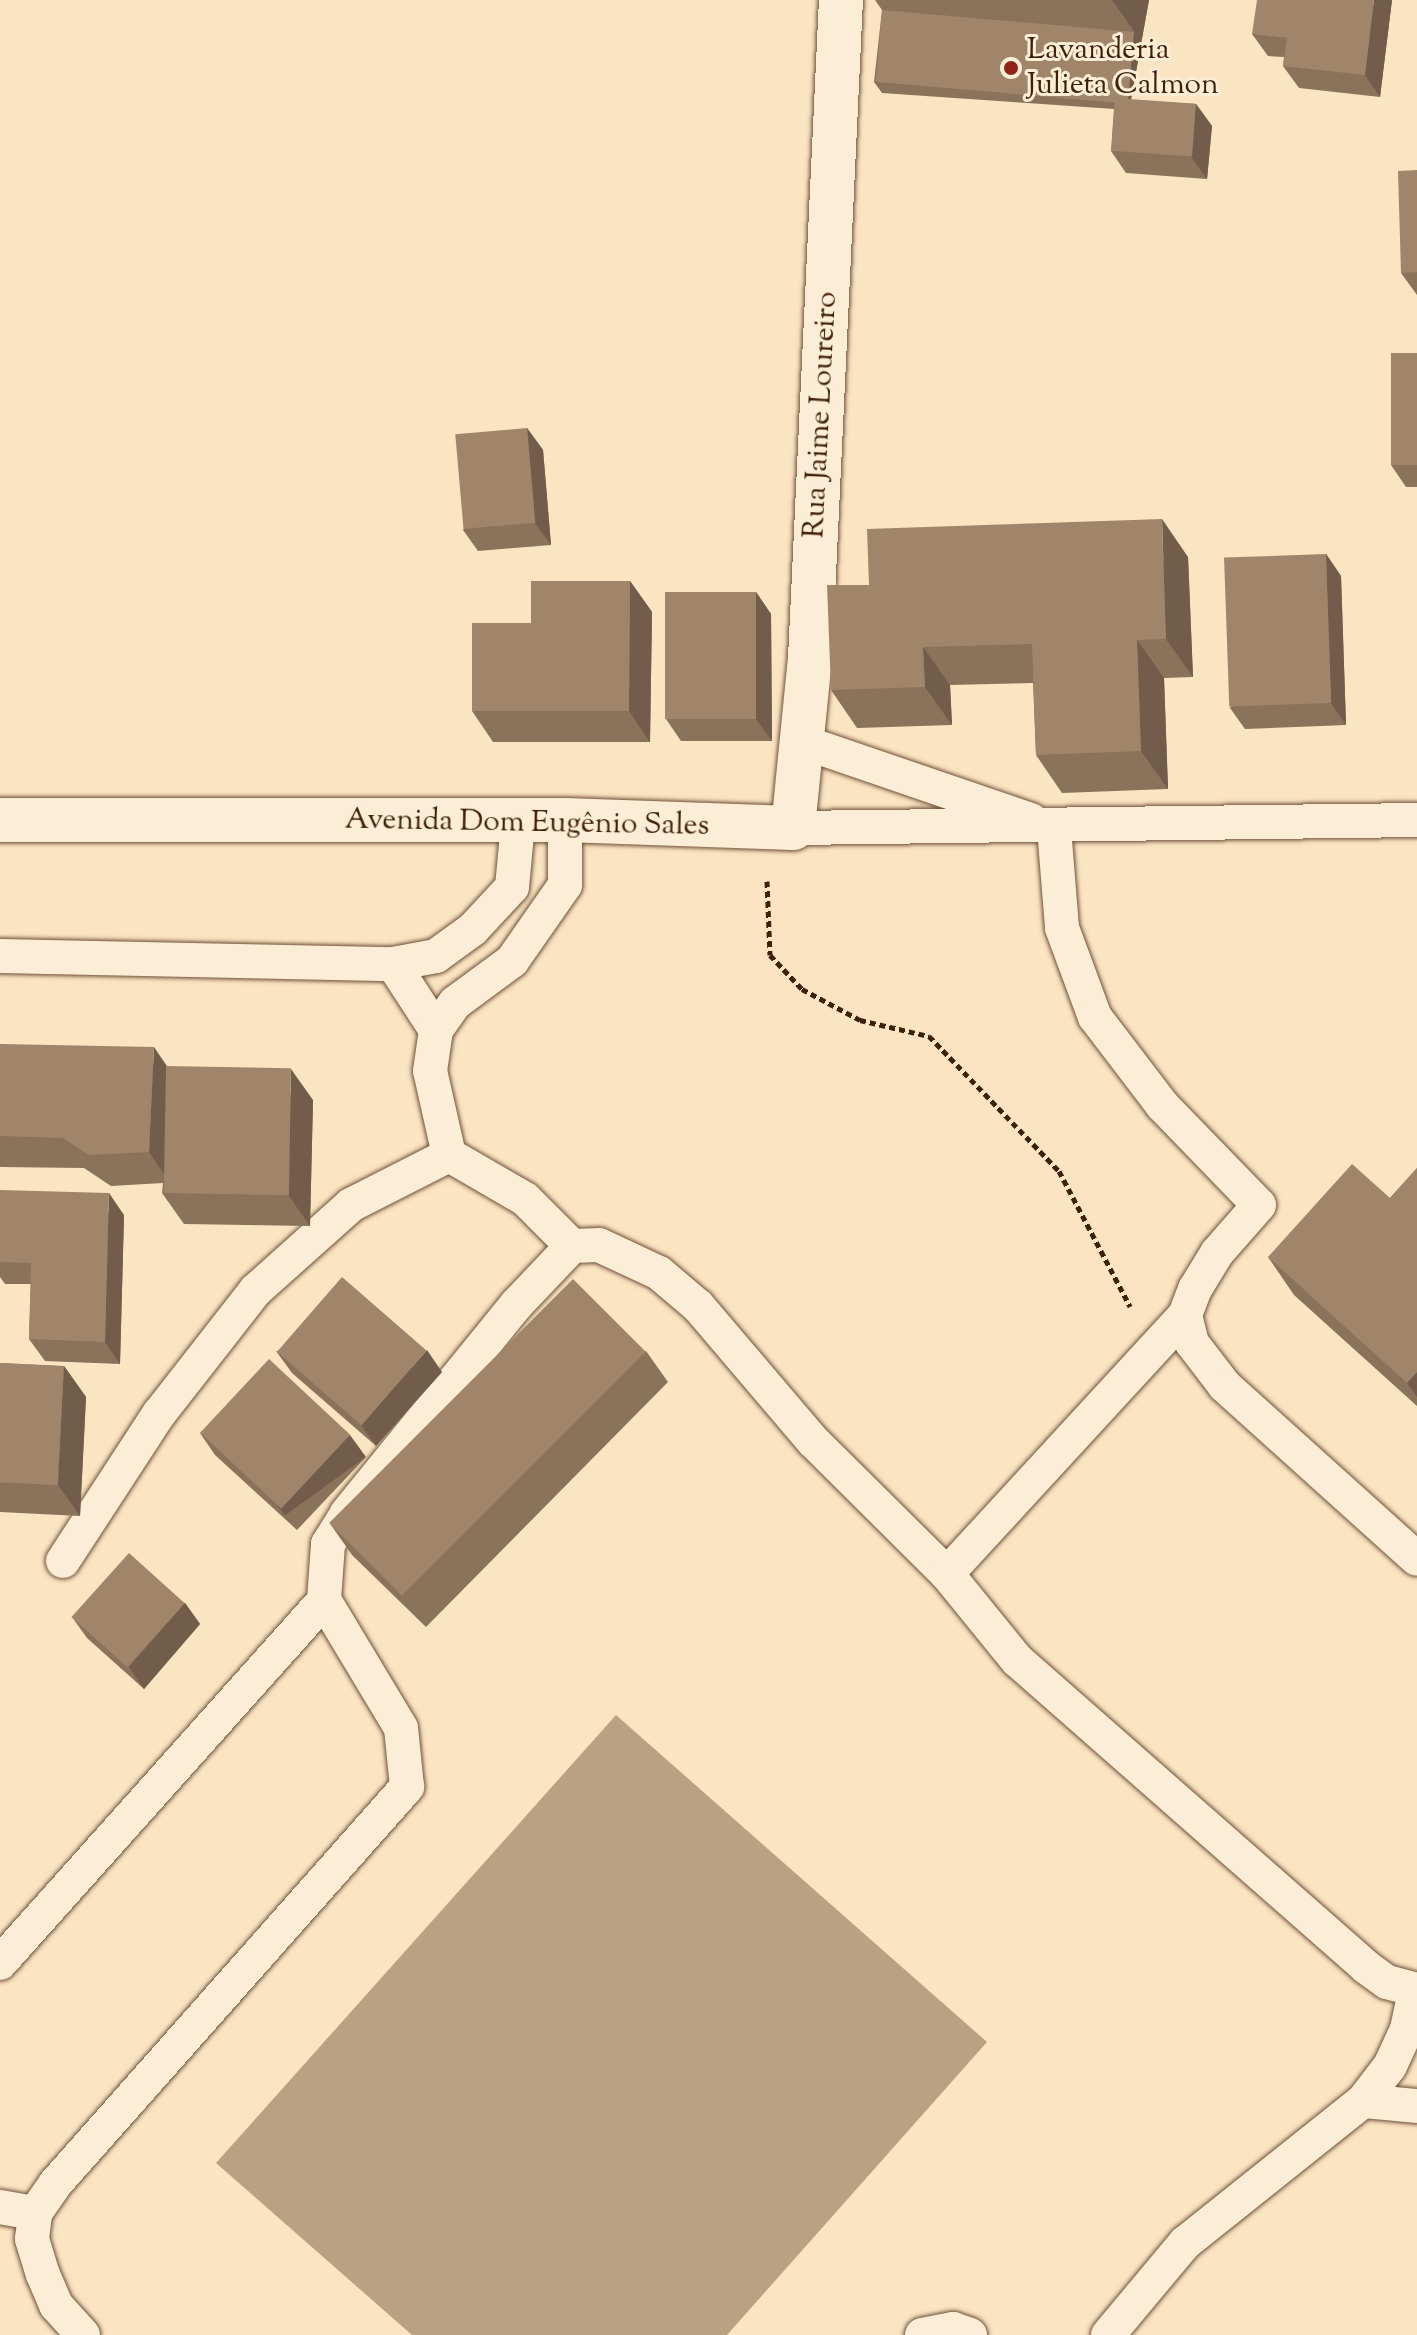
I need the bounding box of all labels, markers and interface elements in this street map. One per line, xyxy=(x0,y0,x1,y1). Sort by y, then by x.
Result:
place label: Lavanderia Julieta Calmon xyxy=(1027,33,1219,104)
marker: Lavanderia Julieta Calmon xyxy=(1002,59,1020,77)
street label: Rua Jaime Loureiro xyxy=(798,291,846,539)
street label: Avenida Dom Eugênio Sales xyxy=(344,803,710,845)

